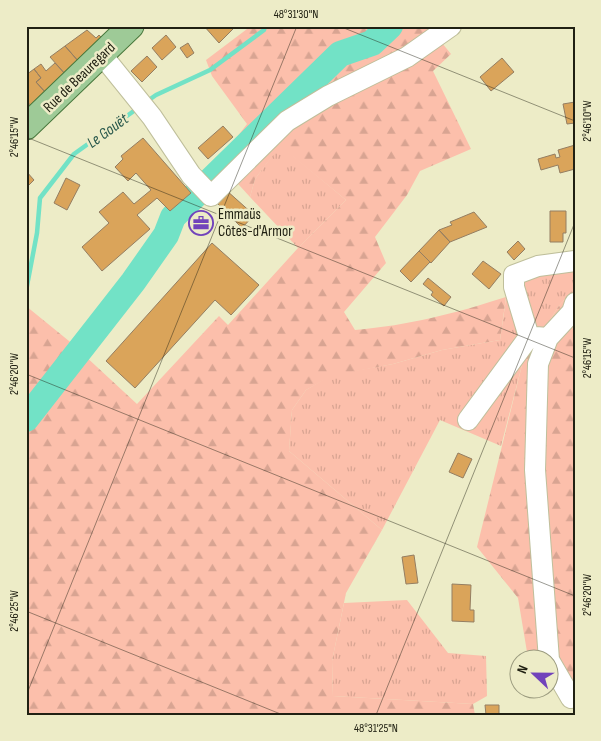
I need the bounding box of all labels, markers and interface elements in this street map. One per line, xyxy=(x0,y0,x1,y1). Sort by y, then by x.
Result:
text: 48°31'30"N xyxy=(274,7,318,22)
street label: Rue de Beauregard xyxy=(39,38,119,117)
text: 2°46'10"W xyxy=(580,100,595,142)
water label: Le Gouët xyxy=(84,109,133,153)
text: 2°46'15"W xyxy=(7,116,22,157)
place label: Emmaüs Côtes-d'Armor xyxy=(218,205,293,241)
office icon: Emmaüs Côtes-d'Armor xyxy=(188,210,214,236)
text: 2°46'15"W xyxy=(580,337,595,378)
text: 2°46'20"W xyxy=(7,353,22,395)
text: 2°46'20"W xyxy=(580,574,595,616)
text: 2°46'25"W xyxy=(7,590,22,632)
north arrow xyxy=(508,648,558,698)
text: N xyxy=(513,663,532,676)
text: 48°31'25"N xyxy=(354,721,398,736)

